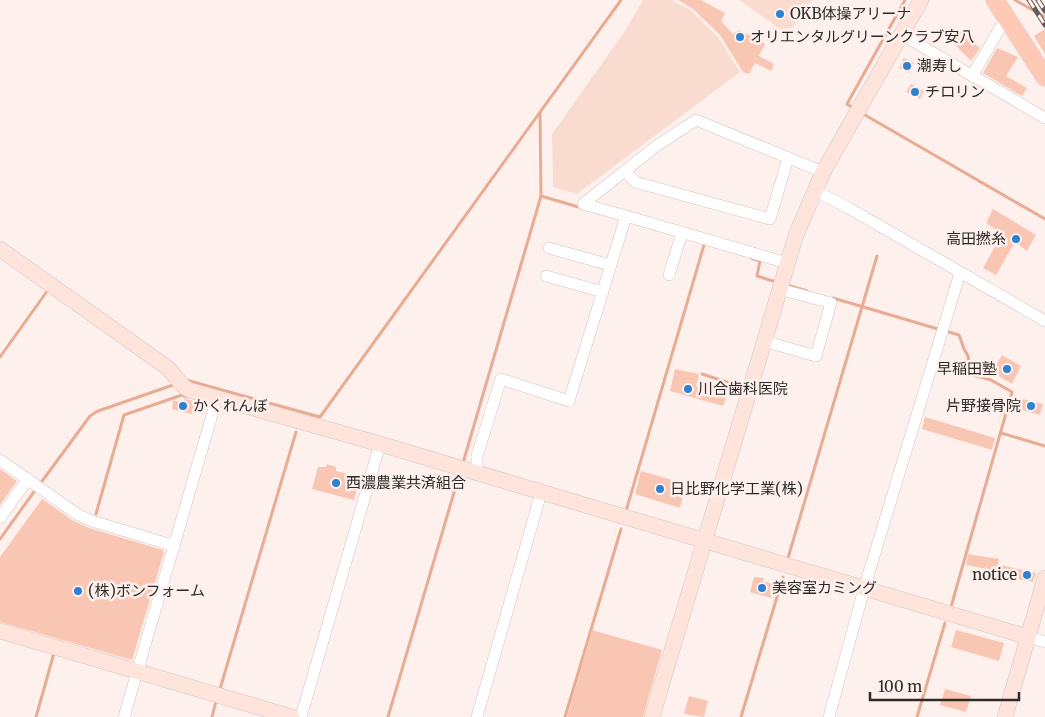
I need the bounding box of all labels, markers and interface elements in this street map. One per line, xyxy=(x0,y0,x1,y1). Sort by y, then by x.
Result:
place label: OKB体操アリーナ xyxy=(790,4,912,23)
marker: OKB体操アリーナ xyxy=(774,8,786,20)
place label: オリエンタルグリーンクラブ安八 xyxy=(750,27,974,46)
marker: オリエンタルグリーンクラブ安八 xyxy=(734,31,746,43)
place label: 潮寿し xyxy=(917,56,962,75)
marker: 潮寿し xyxy=(901,60,913,72)
place label: チロリン xyxy=(925,82,985,101)
marker: チロリン xyxy=(909,86,921,98)
place label: 高田撚糸 xyxy=(946,229,1006,248)
marker: 高田撚糸 xyxy=(1010,233,1022,245)
place label: 早稲田塾 xyxy=(937,359,997,378)
marker: 早稲田塾 xyxy=(1001,363,1013,375)
place label: 川合歯科医院 xyxy=(698,379,788,398)
marker: 川合歯科医院 xyxy=(682,383,694,395)
place label: かくれんぼ xyxy=(193,396,268,415)
place label: 片野接骨院 xyxy=(946,396,1021,415)
marker: かくれんぼ xyxy=(177,400,189,412)
marker: 片野接骨院 xyxy=(1025,400,1037,412)
place label: 西濃農業共済組合 xyxy=(346,473,466,492)
marker: 西濃農業共済組合 xyxy=(330,477,342,489)
place label: 日比野化学工業(株) xyxy=(670,479,803,498)
marker: 日比野化学工業(株) xyxy=(654,483,666,495)
place label: notice xyxy=(972,565,1017,584)
marker: notice xyxy=(1021,569,1033,581)
place label: 美容室カミング xyxy=(772,578,877,597)
place label: (株)ボンフォーム xyxy=(88,581,205,600)
marker: 美容室カミング xyxy=(756,582,768,594)
marker: (株)ボンフォーム xyxy=(72,585,84,597)
scale bar xyxy=(870,670,1019,702)
text: 100 m xyxy=(878,677,922,696)

